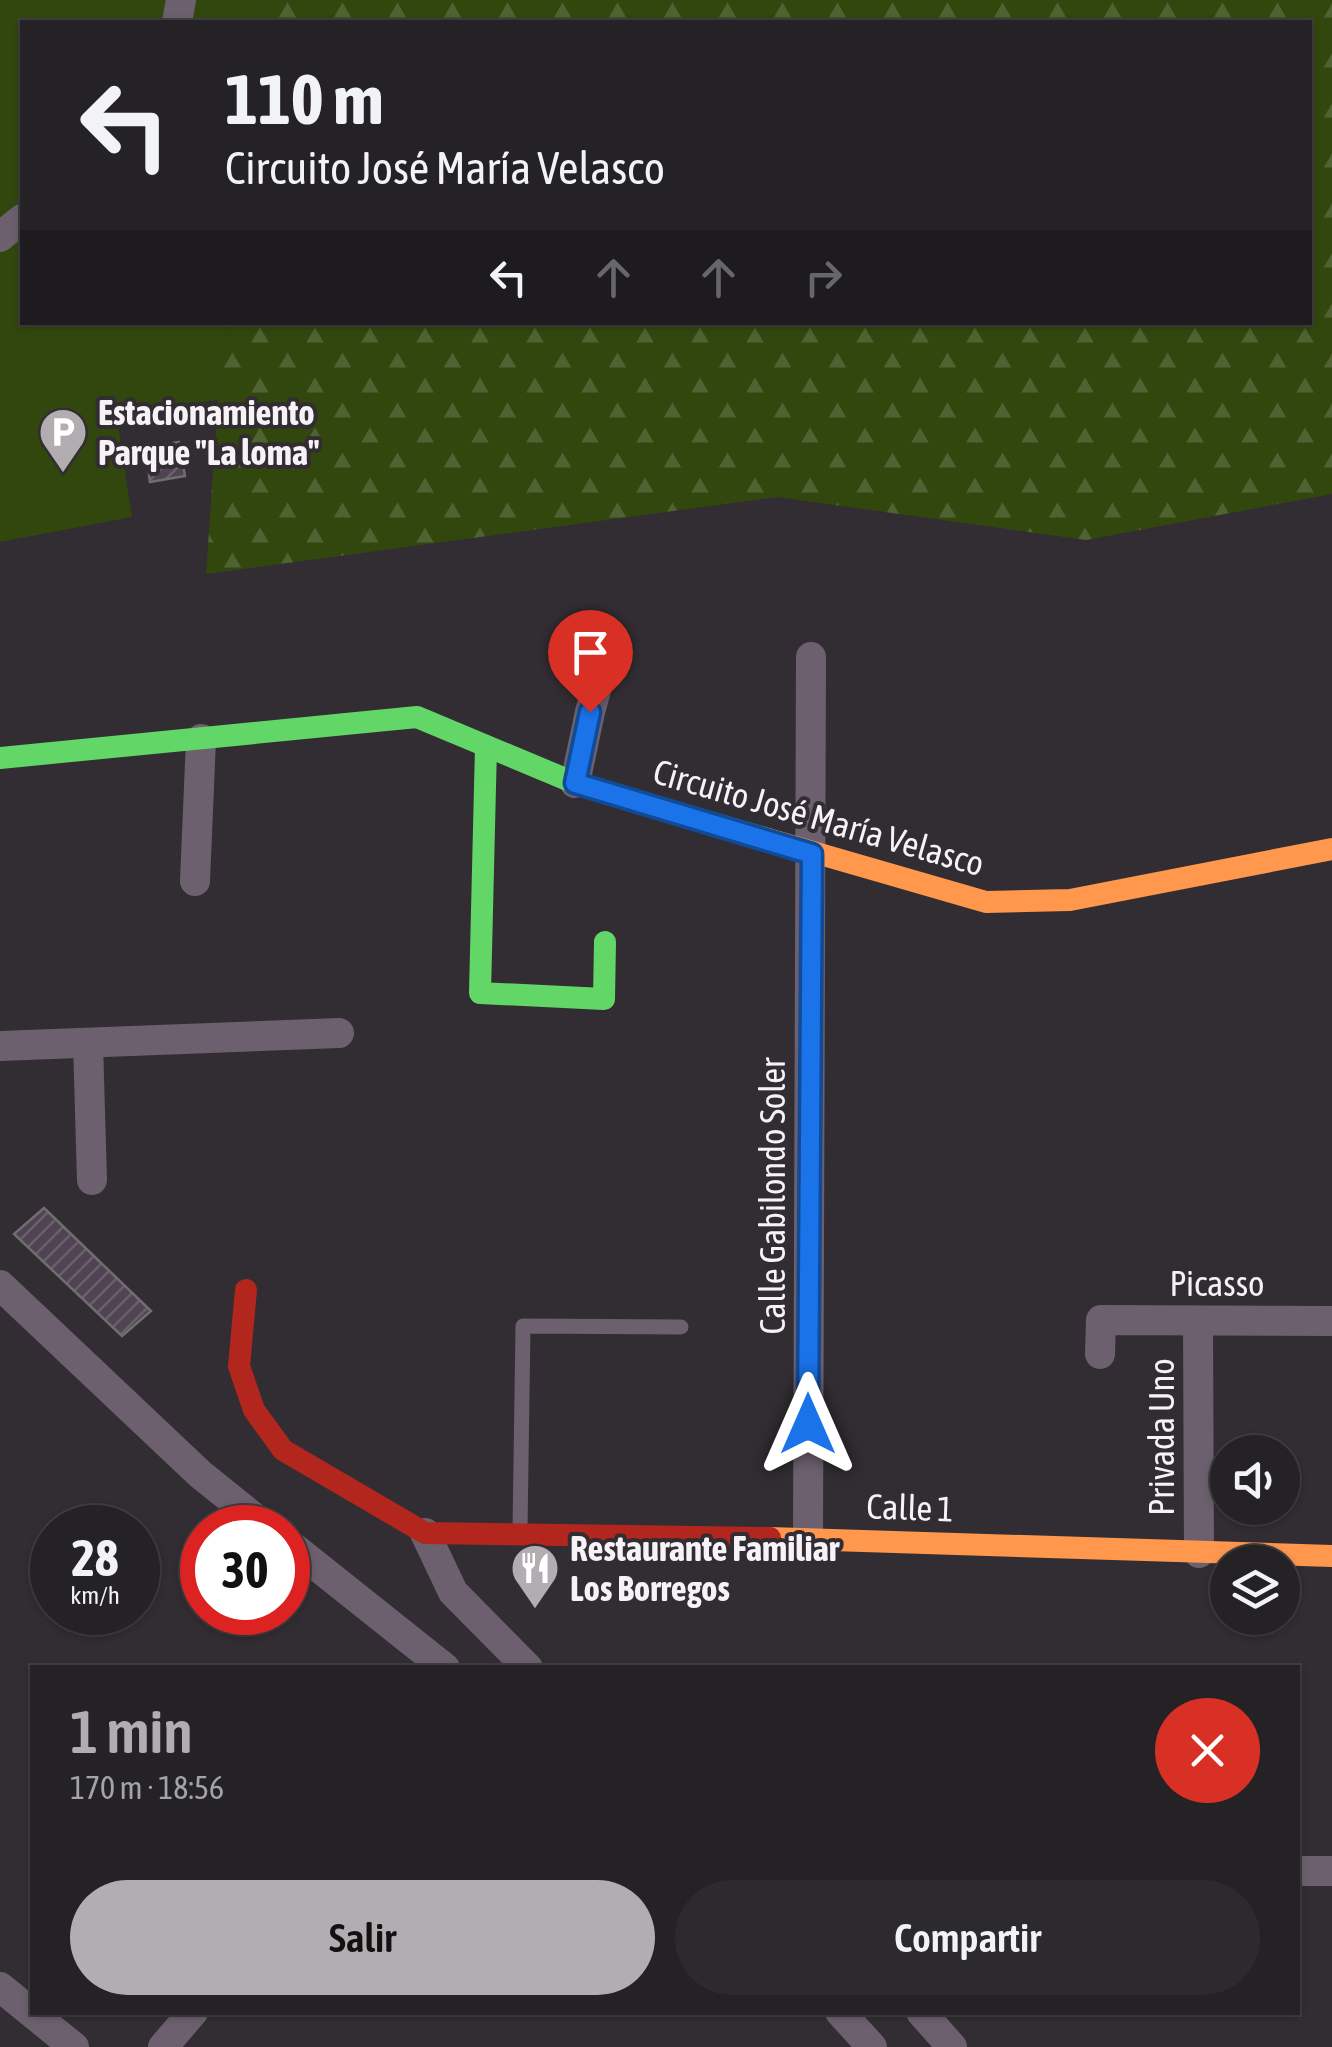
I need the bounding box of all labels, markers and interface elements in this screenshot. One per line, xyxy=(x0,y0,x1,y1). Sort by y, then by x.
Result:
text: 110 m xyxy=(225,59,384,139)
icon: left xyxy=(60,60,190,190)
text: Circuito José María Velasco xyxy=(225,142,665,194)
icon: left xyxy=(481,250,536,305)
icon: ahead xyxy=(586,250,641,305)
icon: ahead xyxy=(691,250,746,305)
icon: right xyxy=(796,250,851,305)
place label: Estacionamiento Parque "La loma" xyxy=(98,392,320,472)
parking icon: Estacionamiento Parque "La loma" xyxy=(37,406,89,474)
pin xyxy=(548,610,633,713)
icon: arrive xyxy=(563,625,618,680)
street label: Circuito José María Velasco xyxy=(649,751,989,883)
street label: Calle Gabilondo Soler xyxy=(752,1057,792,1334)
street label: Picasso xyxy=(1170,1263,1264,1303)
street label: Privada Uno xyxy=(1141,1358,1181,1516)
position arrow xyxy=(756,1372,860,1476)
map controls xyxy=(1210,1435,1300,1635)
button: sound xyxy=(1210,1435,1300,1525)
street label: Calle 1 xyxy=(866,1485,954,1529)
speed limit sign: 30 xyxy=(180,1505,310,1635)
place label: Restaurante Familiar Los Borregos xyxy=(570,1528,840,1608)
text: 28 xyxy=(71,1529,118,1587)
restaurant icon: Restaurante Familiar Los Borregos xyxy=(509,1542,561,1610)
button: layers xyxy=(1210,1545,1300,1635)
text: km/h xyxy=(70,1581,120,1609)
text: 1 min xyxy=(70,1697,193,1766)
button: close xyxy=(1155,1698,1260,1803)
text: 170 m · 18:56 xyxy=(70,1769,224,1806)
button: Salir xyxy=(70,1880,655,1995)
button: Compartir xyxy=(675,1880,1260,1995)

